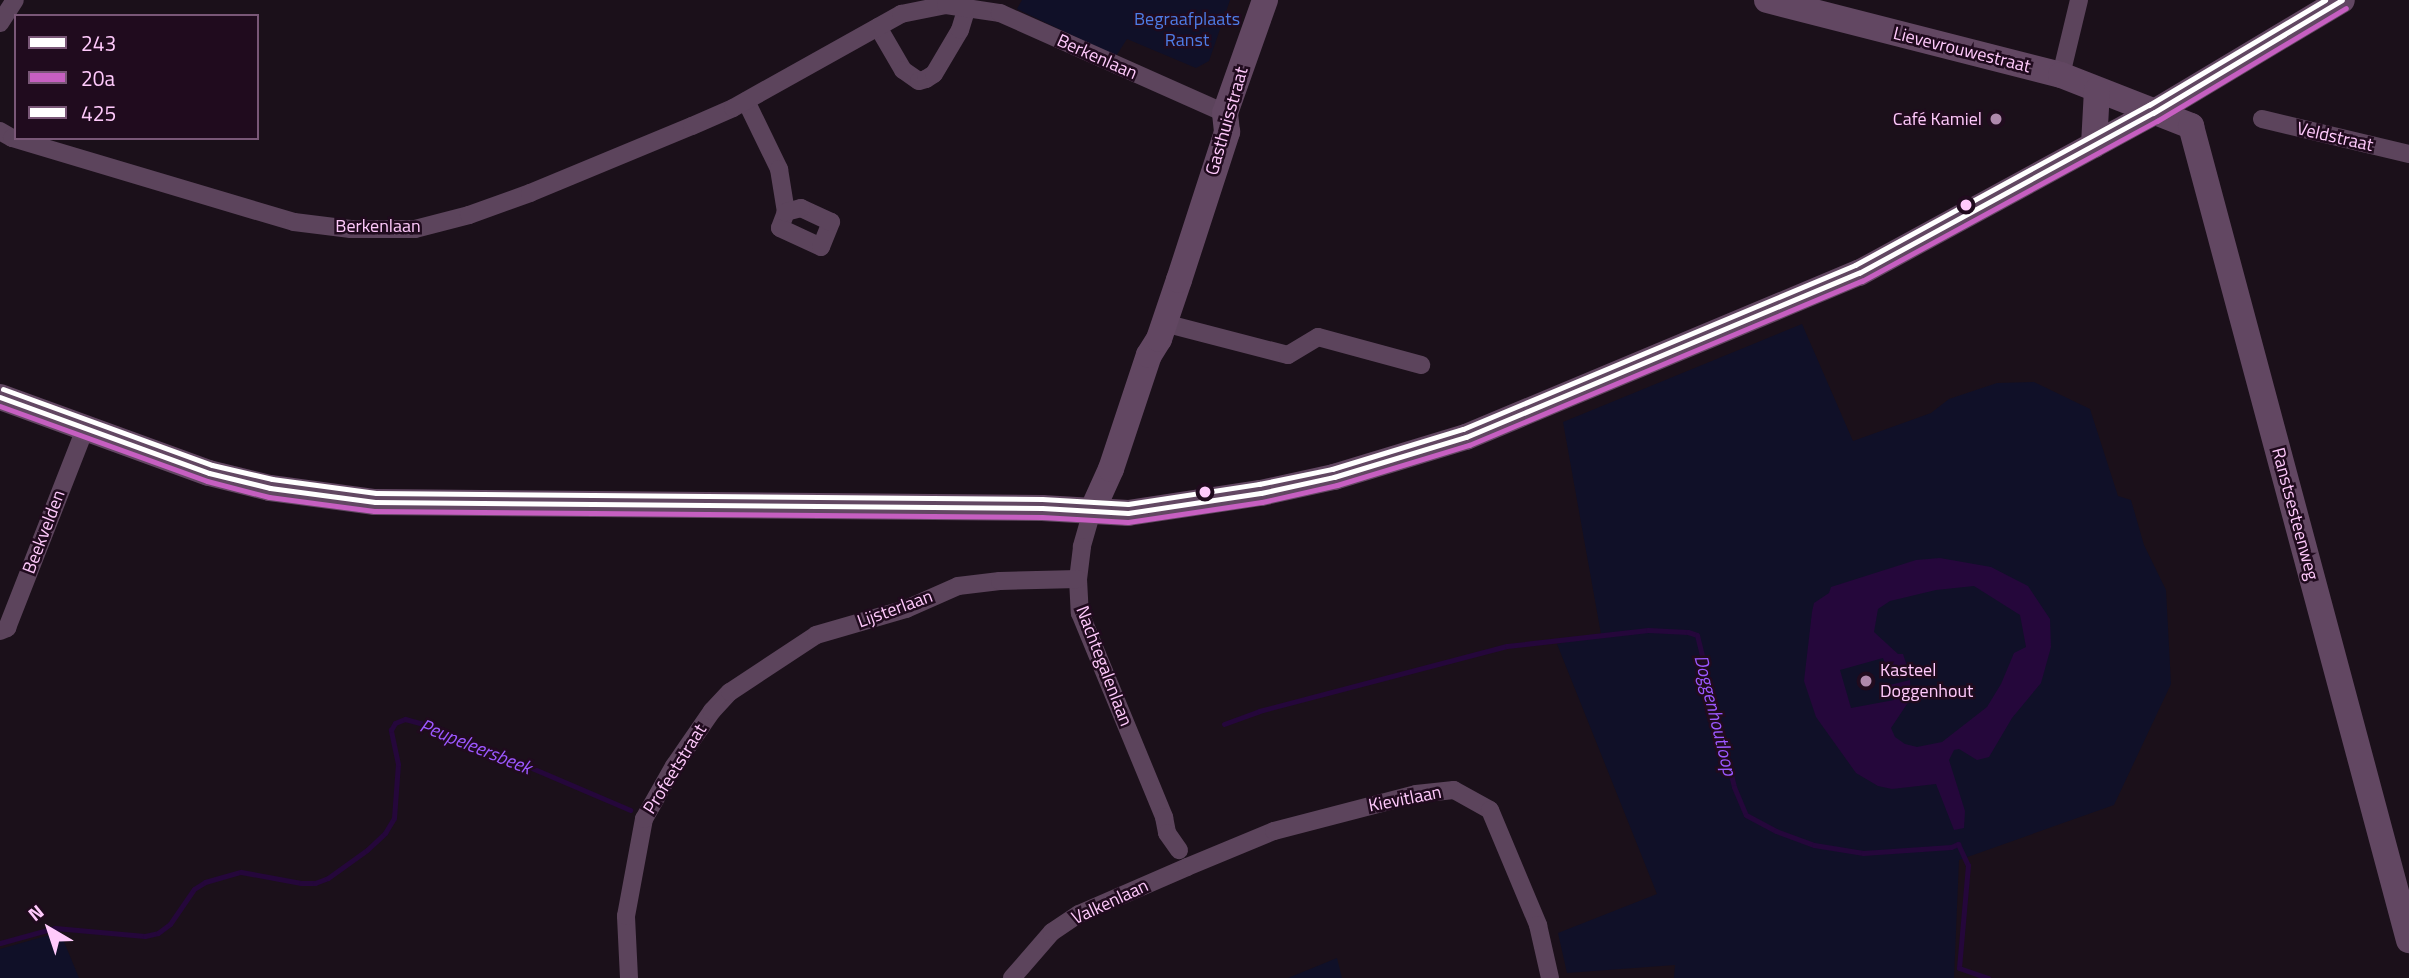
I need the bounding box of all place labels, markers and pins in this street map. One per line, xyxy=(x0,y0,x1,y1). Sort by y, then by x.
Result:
place label: Café Kamiel xyxy=(1893,108,1982,130)
marker: Café Kamiel xyxy=(1988,111,2004,127)
unlabelled marker xyxy=(1959,198,1973,212)
unlabelled marker xyxy=(1198,485,1212,499)
place label: Kasteel Doggenhout xyxy=(1880,660,1973,702)
marker: Kasteel Doggenhout xyxy=(1858,673,1874,689)

